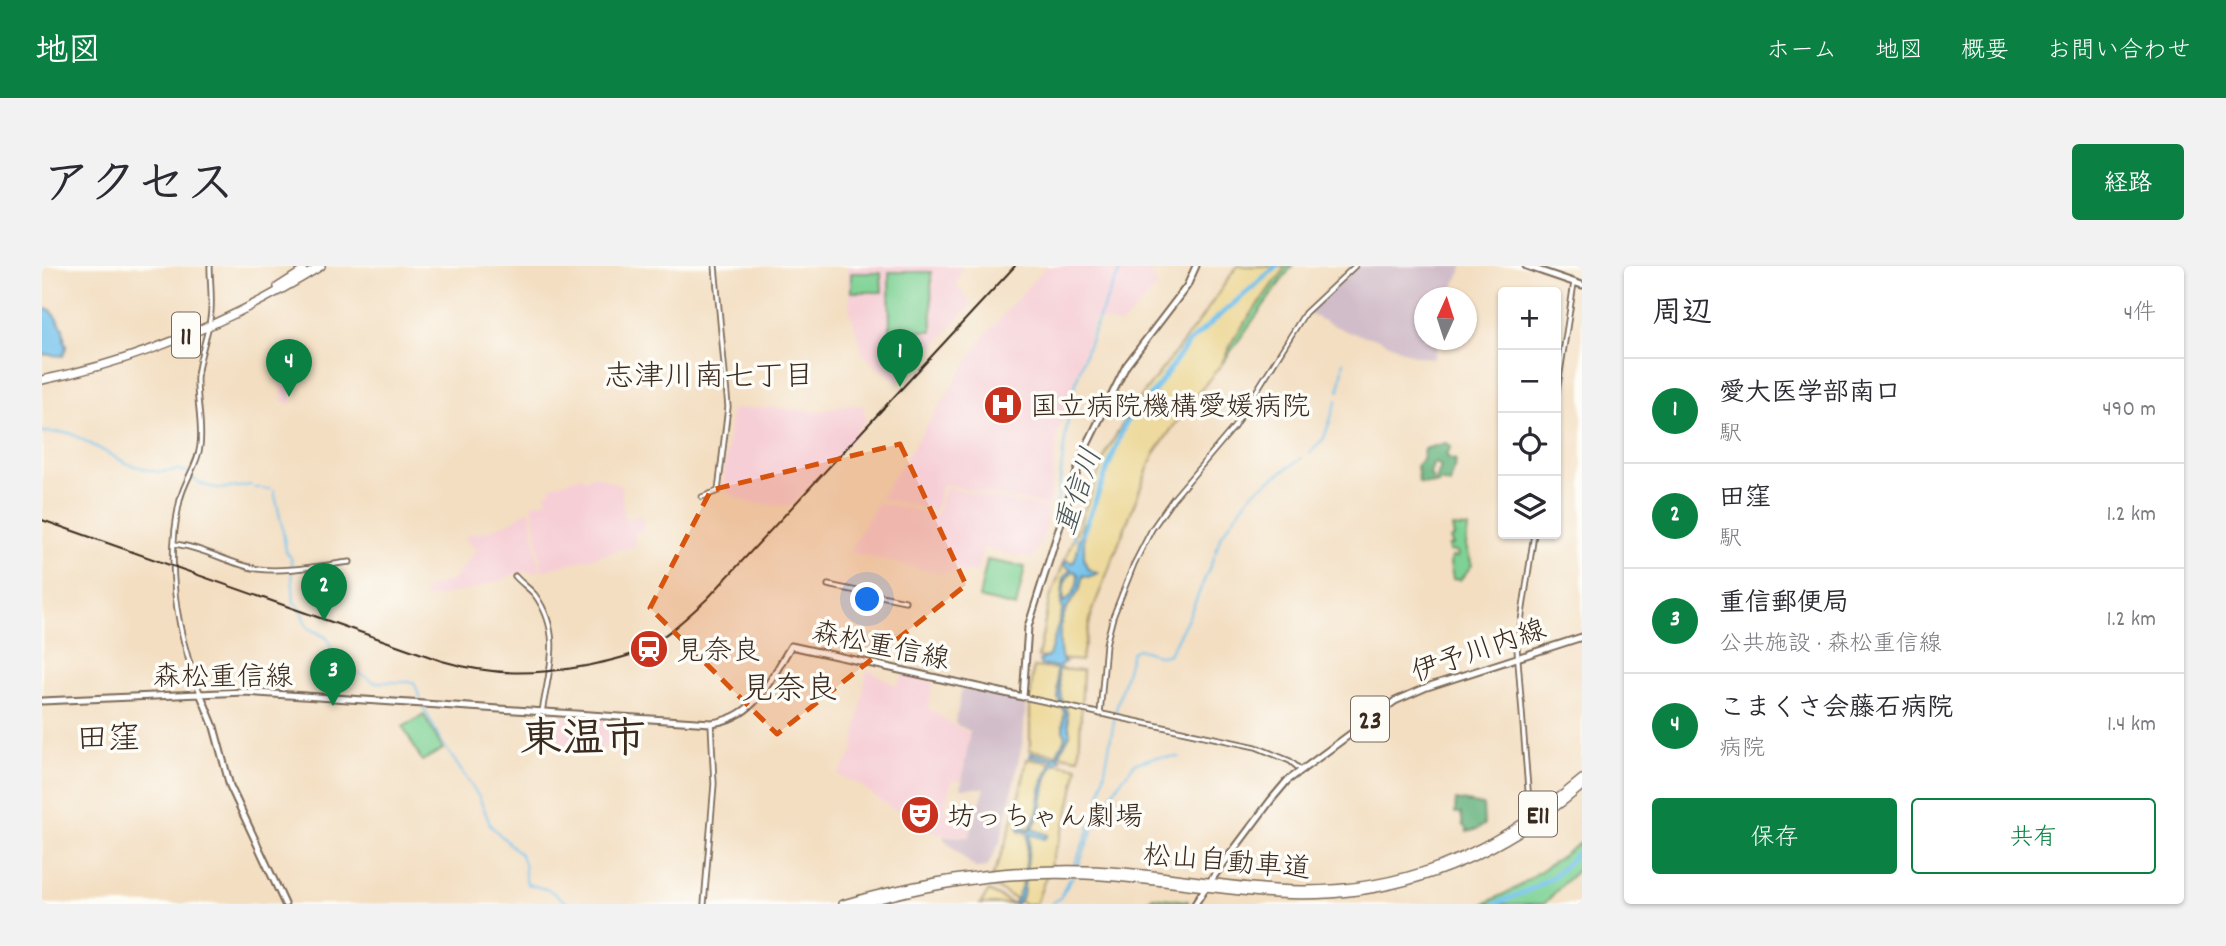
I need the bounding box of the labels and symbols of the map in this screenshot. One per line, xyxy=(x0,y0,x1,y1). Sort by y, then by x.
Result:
north arrow xyxy=(1414,287,1477,350)
road number: 11 xyxy=(172,312,200,358)
pin: 1 xyxy=(877,329,923,387)
pin: 4 xyxy=(266,339,312,397)
district label: 志津川南七丁目 xyxy=(604,358,814,401)
hospital icon: 国立病院機構愛媛病院 xyxy=(982,384,1024,426)
place label: 国立病院機構愛媛病院 xyxy=(1030,390,1310,430)
water label: 重信川 xyxy=(1046,443,1116,542)
pin: 2 xyxy=(301,563,347,621)
your location xyxy=(850,582,884,616)
street label: 伊予川内線 xyxy=(1407,612,1552,695)
street label: 森松重信線 xyxy=(807,615,953,683)
station icon: 見奈良 xyxy=(628,628,670,670)
place label: 見奈良 xyxy=(676,634,760,674)
pin: 3 xyxy=(310,648,356,706)
street label: 森松重信線 xyxy=(153,660,293,700)
district label: 見奈良 xyxy=(741,669,837,715)
road number: 23 xyxy=(1351,696,1389,741)
district label: 東温市 xyxy=(520,713,646,773)
district label: 田窪 xyxy=(76,719,140,765)
road number: E11 xyxy=(1519,792,1557,836)
theatre icon: 坊っちゃん劇場 xyxy=(899,794,941,836)
place label: 坊っちゃん劇場 xyxy=(947,800,1143,840)
street label: 松山自動車道 xyxy=(1141,838,1312,892)

